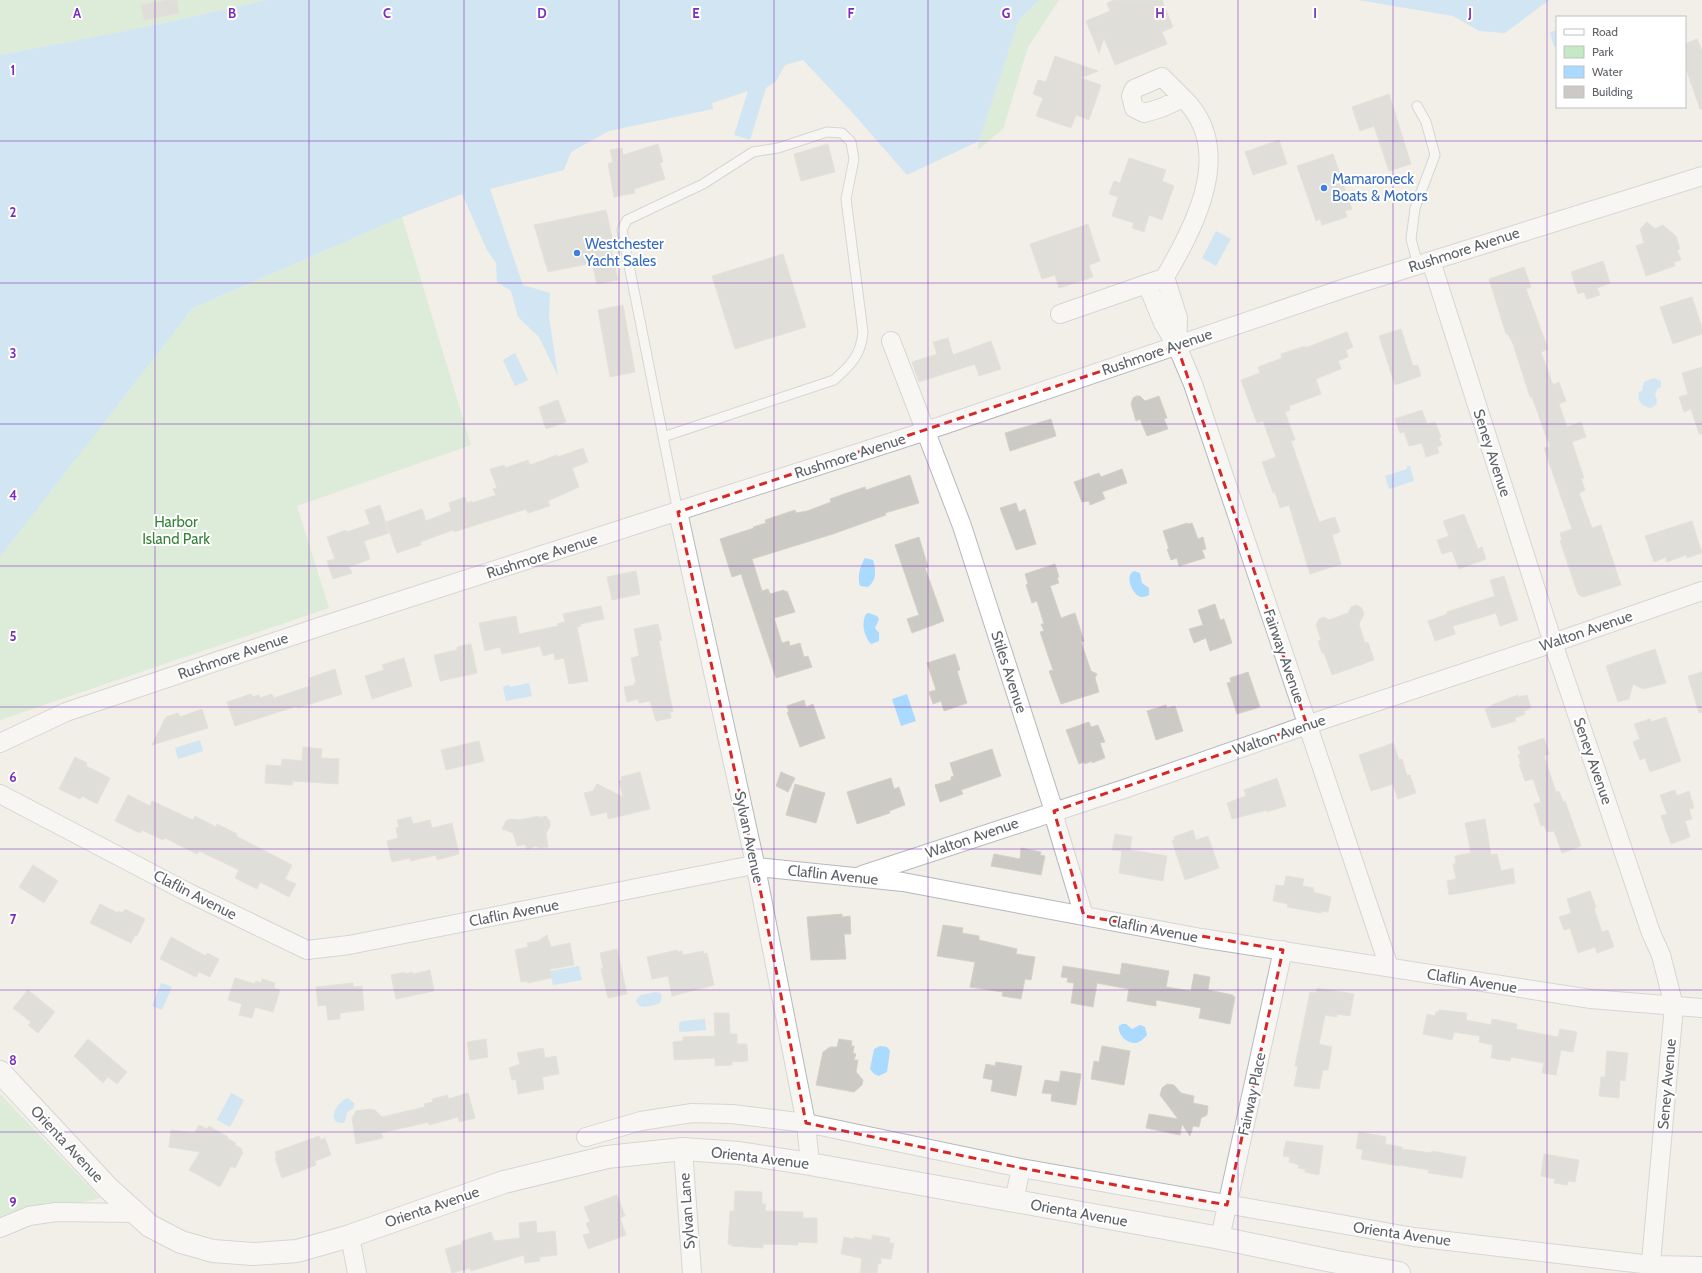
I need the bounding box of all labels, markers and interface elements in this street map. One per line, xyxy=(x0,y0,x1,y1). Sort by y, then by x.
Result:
text: A xyxy=(73,5,82,21)
text: B xyxy=(228,5,236,21)
text: C xyxy=(383,5,391,21)
text: D xyxy=(537,5,547,21)
text: E xyxy=(692,5,700,21)
text: F xyxy=(848,5,855,21)
text: G xyxy=(1002,5,1011,21)
text: H xyxy=(1155,5,1165,21)
text: I xyxy=(1313,5,1317,21)
text: J xyxy=(1467,5,1472,21)
legend xyxy=(1556,16,1686,108)
text: Road xyxy=(1592,24,1618,39)
text: Park xyxy=(1592,44,1614,59)
text: 1 xyxy=(11,62,15,78)
text: Water xyxy=(1592,64,1623,79)
text: Building xyxy=(1592,84,1634,99)
place label: Mamaroneck Boats & Motors xyxy=(1332,170,1428,205)
marker: Mamaroneck Boats & Motors xyxy=(1319,183,1329,193)
text: 2 xyxy=(10,204,17,220)
street label: Rushmore Avenue xyxy=(1406,223,1522,276)
place label: Westchester Yacht Sales xyxy=(584,235,664,270)
marker: Westchester Yacht Sales xyxy=(572,248,582,258)
street label: Rushmore Avenue xyxy=(1099,325,1215,379)
text: 3 xyxy=(9,345,17,361)
street label: Seney Avenue xyxy=(1469,407,1515,499)
street label: Rushmore Avenue xyxy=(792,429,908,482)
text: 4 xyxy=(9,487,17,503)
park label: Harbor Island Park xyxy=(142,513,210,548)
street label: Rushmore Avenue xyxy=(484,529,600,582)
street label: Fairway Avenue xyxy=(1259,607,1309,706)
street label: Walton Avenue xyxy=(1537,607,1635,655)
text: 5 xyxy=(10,628,17,644)
street label: Rushmore Avenue xyxy=(175,629,291,683)
street label: Stiles Avenue xyxy=(987,629,1031,716)
street label: Walton Avenue xyxy=(1230,711,1328,759)
street label: Seney Avenue xyxy=(1570,715,1616,807)
text: 6 xyxy=(9,769,17,785)
street label: Sylvan Avenue xyxy=(730,789,768,885)
street label: Walton Avenue xyxy=(923,814,1021,862)
street label: Claflin Avenue xyxy=(787,861,879,889)
street label: Claflin Avenue xyxy=(150,866,240,924)
street label: Claflin Avenue xyxy=(468,895,561,931)
text: 7 xyxy=(10,911,17,927)
street label: Claflin Avenue xyxy=(1107,911,1200,947)
street label: Claflin Avenue xyxy=(1426,965,1519,997)
street label: Seney Avenue xyxy=(1654,1038,1680,1130)
street label: Fairway Place xyxy=(1234,1051,1270,1137)
text: 8 xyxy=(9,1052,17,1068)
street label: Orienta Avenue xyxy=(27,1102,107,1186)
street label: Orienta Avenue xyxy=(710,1143,810,1173)
street label: Sylvan Lane xyxy=(675,1172,699,1250)
street label: Orienta Avenue xyxy=(382,1182,482,1232)
text: 9 xyxy=(9,1194,17,1210)
street label: Orienta Avenue xyxy=(1029,1196,1129,1230)
street label: Orienta Avenue xyxy=(1352,1218,1452,1250)

